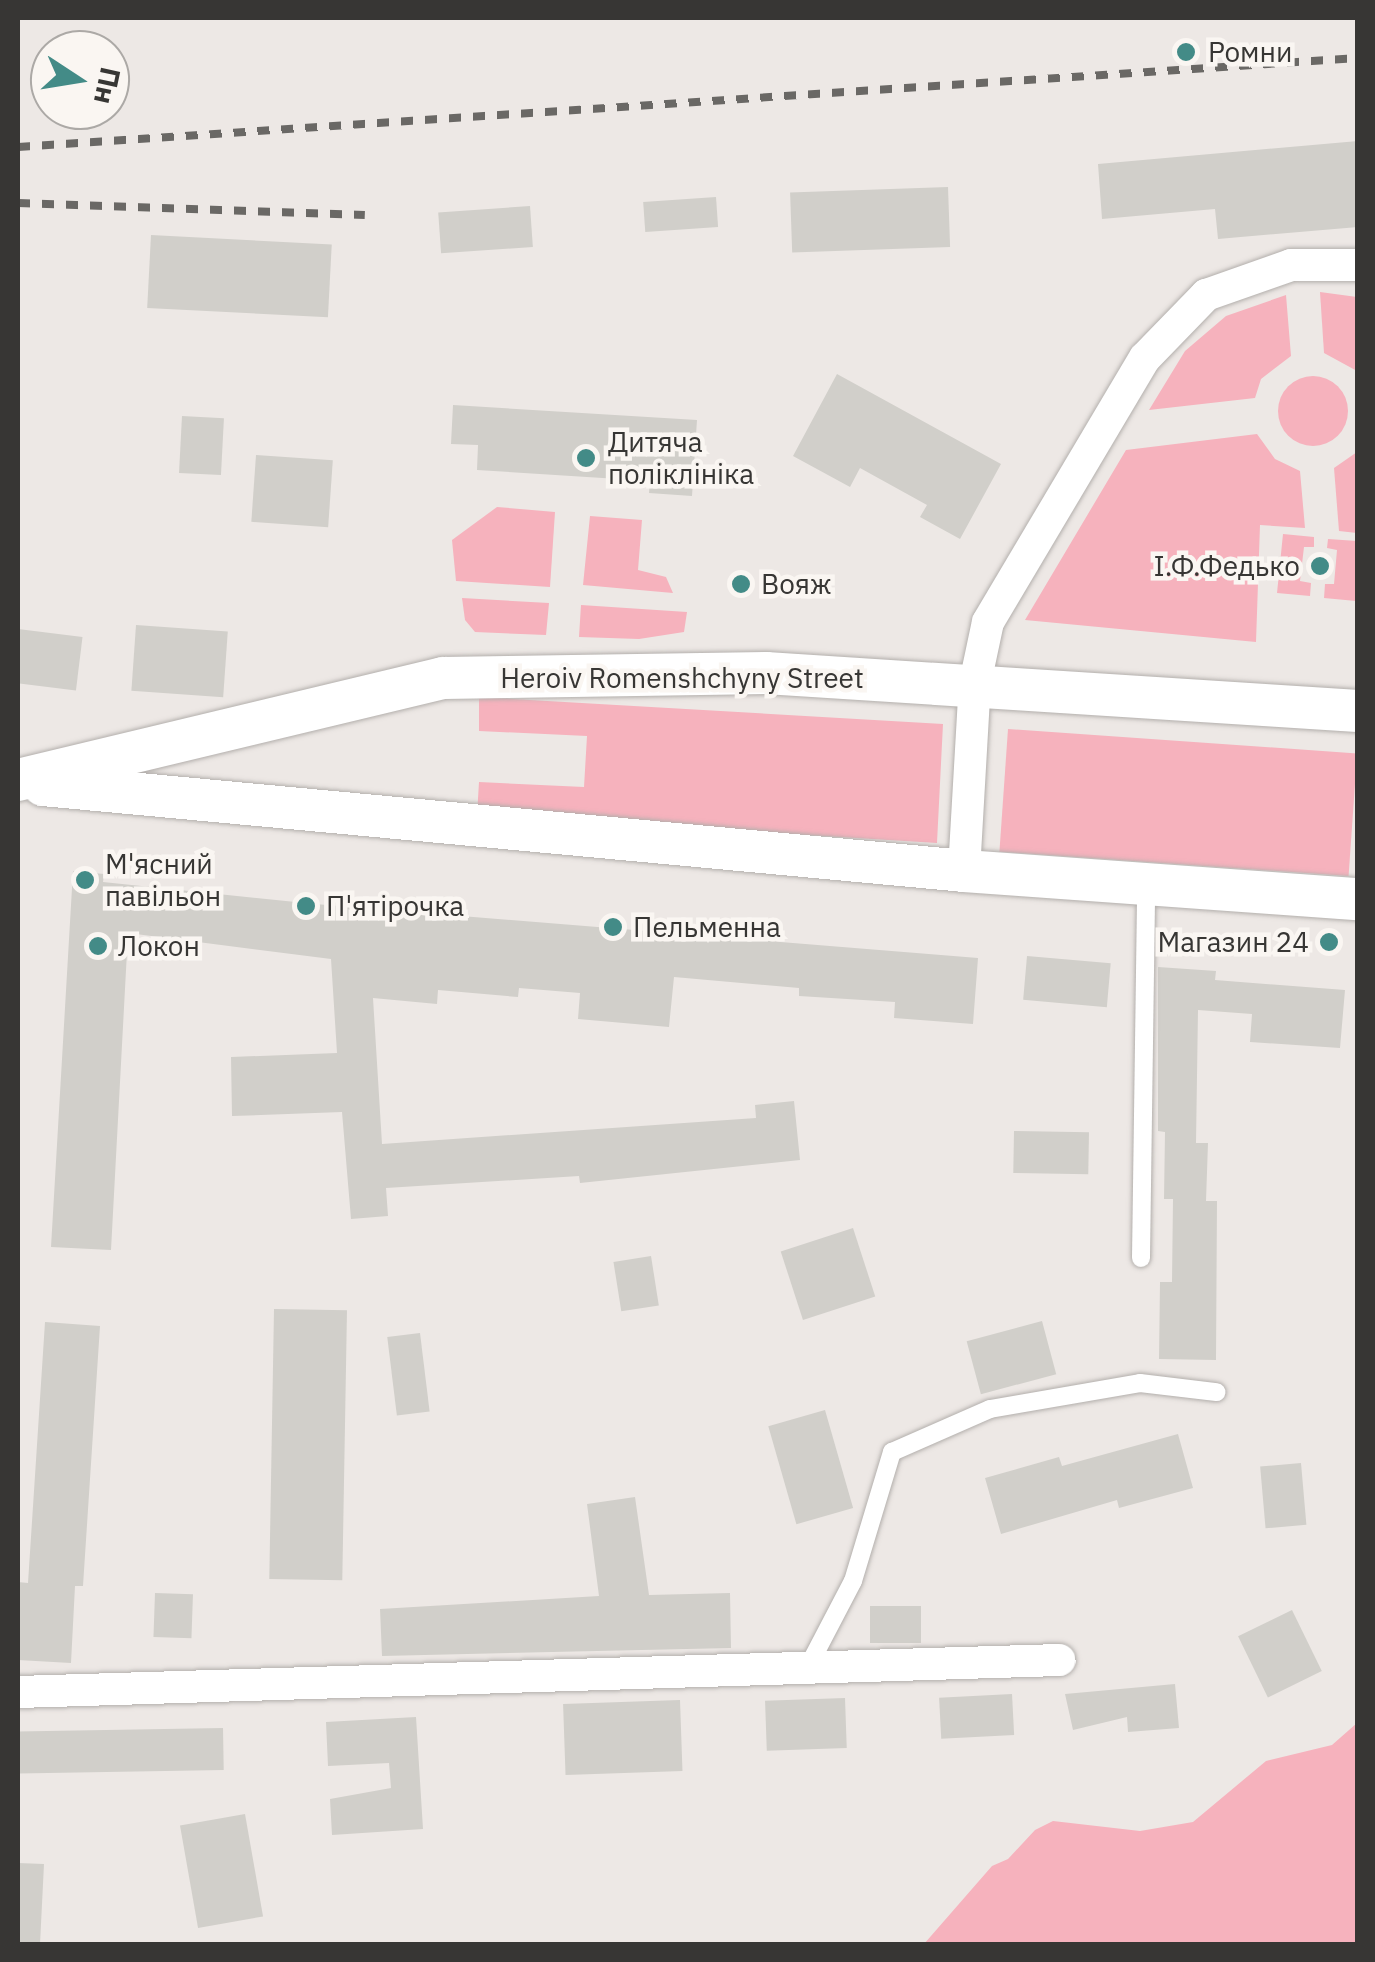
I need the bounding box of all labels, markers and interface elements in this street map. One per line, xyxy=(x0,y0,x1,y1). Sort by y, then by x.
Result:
north arrow xyxy=(30,30,130,130)
place label: Ромни xyxy=(1208,35,1293,69)
marker: Ромни xyxy=(1173,39,1199,65)
text: Пн xyxy=(86,64,130,108)
place label: Дитяча поліклініка xyxy=(608,425,754,491)
marker: Дитяча поліклініка xyxy=(573,445,599,471)
place label: І.Ф.Федько xyxy=(1153,549,1300,583)
marker: І.Ф.Федько xyxy=(1309,555,1331,577)
place label: Вояж xyxy=(761,567,832,601)
marker: Вояж xyxy=(730,573,752,595)
street label: Heroiv Romenshchyny Street xyxy=(500,661,864,695)
place label: М'ясний павільон xyxy=(105,847,221,913)
marker: М'ясний павільон xyxy=(74,869,96,891)
place label: П'ятірочка xyxy=(326,889,464,923)
marker: П'ятірочка xyxy=(295,895,317,917)
place label: Пельменна xyxy=(633,910,781,944)
marker: Пельменна xyxy=(602,916,624,938)
place label: Магазин 24 xyxy=(1157,925,1309,959)
place label: Локон xyxy=(118,929,200,963)
marker: Магазин 24 xyxy=(1318,931,1340,953)
marker: Локон xyxy=(87,935,109,957)

